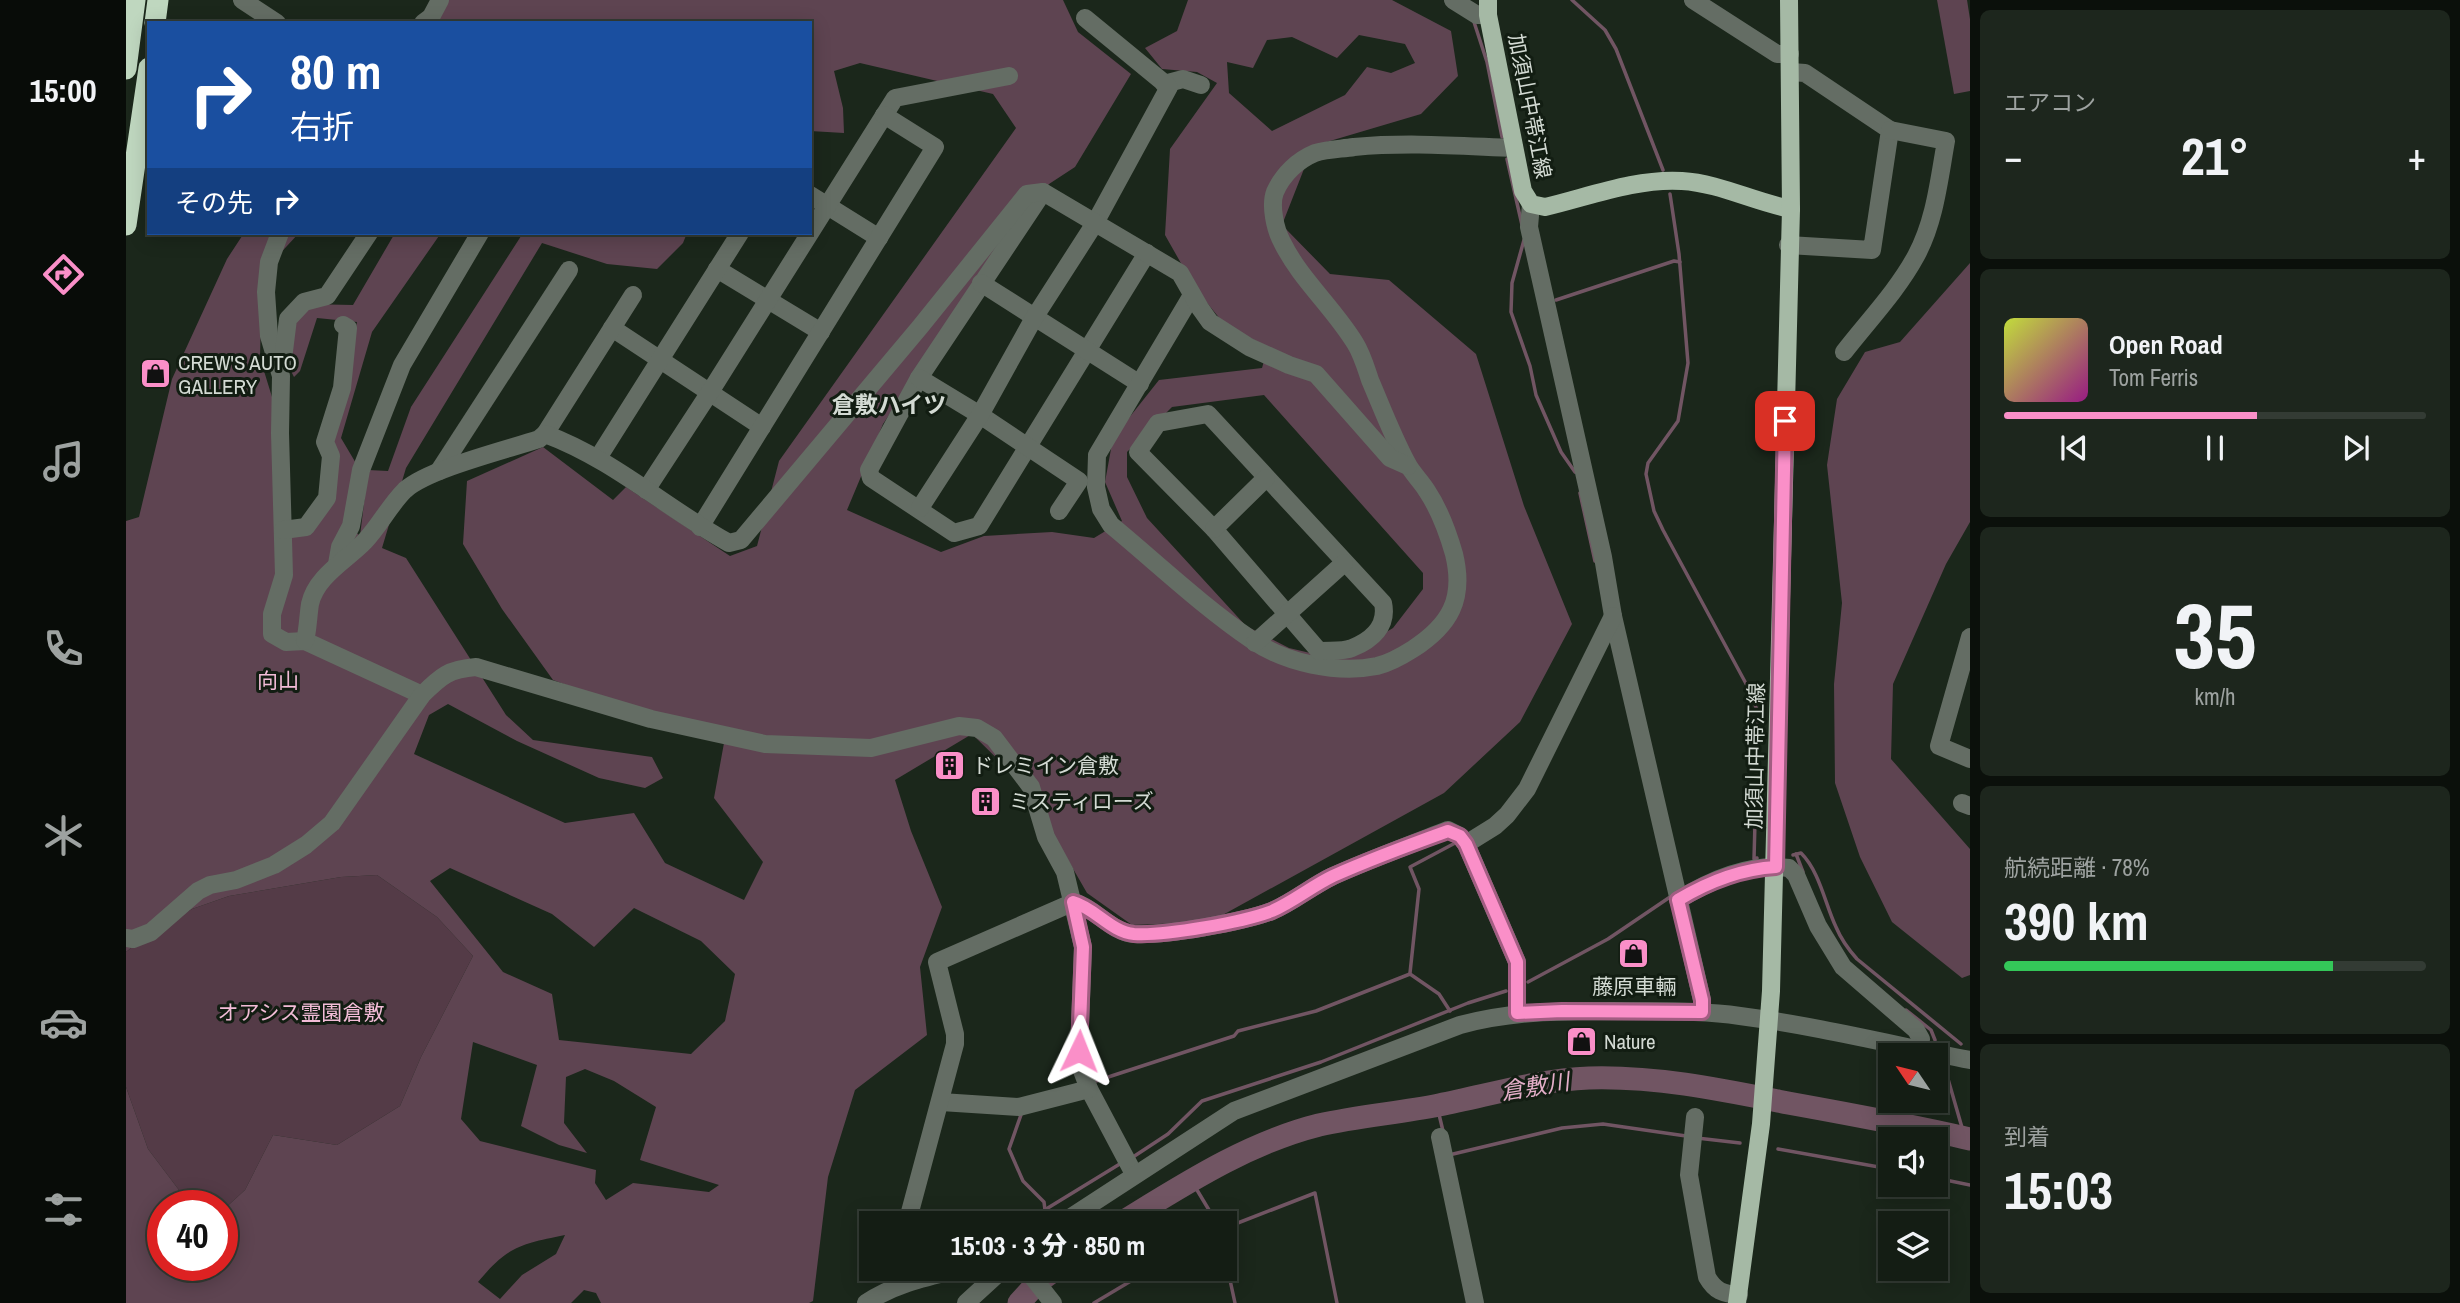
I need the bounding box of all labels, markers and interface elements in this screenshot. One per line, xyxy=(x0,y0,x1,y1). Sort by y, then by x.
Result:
street label: 加須山中帯江線 xyxy=(1502,31,1558,181)
text: 80 m xyxy=(290,38,382,104)
icon: right xyxy=(175,49,266,140)
text: 15:00 xyxy=(29,69,97,112)
text: エアコン xyxy=(2004,87,2096,118)
text: 右折 xyxy=(290,105,354,148)
text: 21° xyxy=(2181,121,2249,191)
text: − xyxy=(2004,131,2022,182)
text: + xyxy=(2408,131,2426,182)
icon: right xyxy=(267,182,305,220)
text: その先 xyxy=(175,185,253,220)
icon: directions xyxy=(39,250,88,299)
text: Open Road xyxy=(2109,327,2223,362)
place label: CREW'S AUTO GALLERY xyxy=(178,348,297,401)
shop icon: CREW'S AUTO GALLERY xyxy=(138,357,172,391)
text: Tom Ferris xyxy=(2109,362,2198,393)
district label: 倉敷ハイツ xyxy=(832,389,946,420)
pin xyxy=(1755,391,1815,451)
icon: arrive xyxy=(1766,402,1804,440)
icon: previous xyxy=(2055,429,2093,467)
icon: pause xyxy=(2196,429,2234,467)
icon: next xyxy=(2337,429,2375,467)
icon: music xyxy=(39,437,88,486)
text: 35 xyxy=(2174,574,2257,696)
icon: phone xyxy=(39,624,88,673)
park label: 向山 xyxy=(257,666,299,695)
text: km/h xyxy=(2195,681,2235,712)
street label: 加須山中帯江線 xyxy=(1739,682,1771,830)
building icon: ドレミイン倉敷 xyxy=(932,748,966,782)
place label: ドレミイン倉敷 xyxy=(972,751,1119,780)
building icon: ミスティローズ xyxy=(969,784,1003,818)
place label: ミスティローズ xyxy=(1009,787,1154,816)
icon: climate xyxy=(39,811,88,860)
text: 航続距離 · 78% xyxy=(2004,852,2149,883)
text: 390 km xyxy=(2004,886,2149,956)
shop icon: 藤原車輛 xyxy=(1617,937,1651,971)
place label: 藤原車輛 xyxy=(1592,972,1676,1001)
icon: car xyxy=(39,998,88,1047)
park label: オアシス霊園倉敷 xyxy=(217,998,385,1027)
position arrow xyxy=(1042,1014,1116,1088)
shop icon: Nature xyxy=(1564,1024,1598,1058)
place label: Nature xyxy=(1604,1027,1656,1056)
north arrow xyxy=(1878,1043,1948,1113)
map controls xyxy=(1878,1043,1948,1281)
water label: 倉敷川 xyxy=(1499,1065,1574,1107)
text: 到着 xyxy=(2004,1121,2050,1152)
button: sound xyxy=(1878,1127,1948,1197)
text: 15:03 xyxy=(2004,1155,2113,1225)
icon: filters xyxy=(39,1185,88,1234)
speed limit sign: 40 xyxy=(147,1190,238,1281)
button: layers xyxy=(1878,1211,1948,1281)
text: 15:03 · 3 分 · 850 m xyxy=(951,1228,1145,1263)

